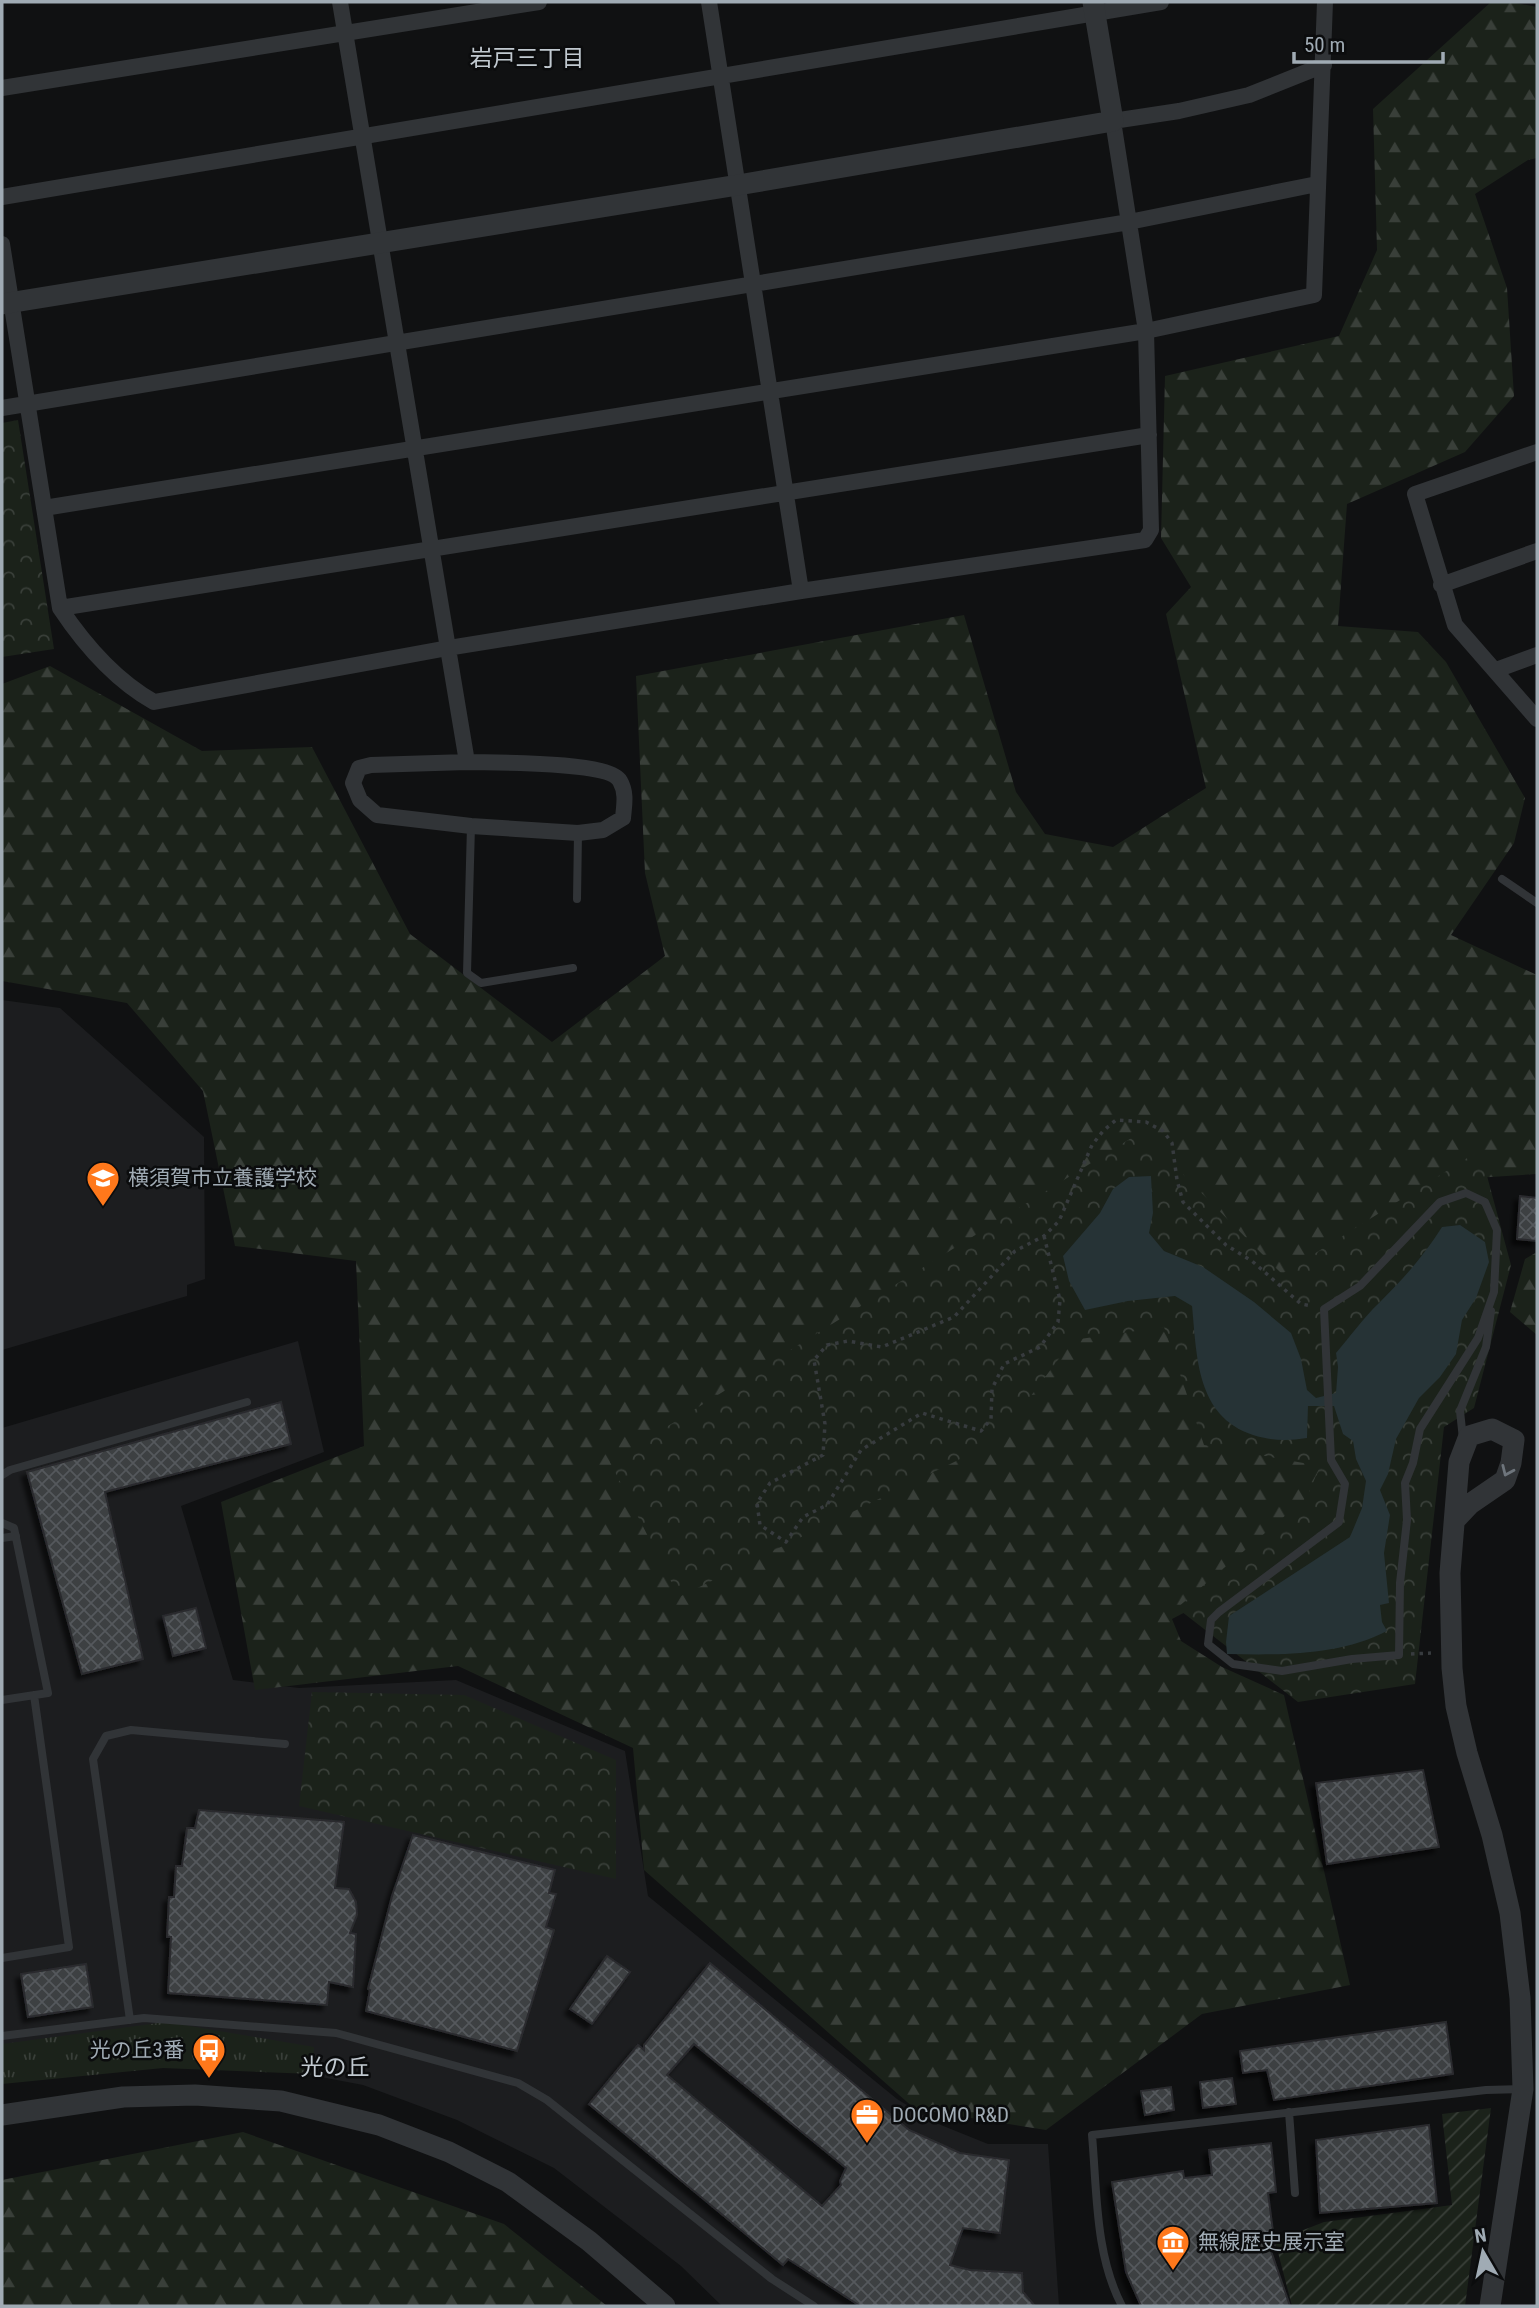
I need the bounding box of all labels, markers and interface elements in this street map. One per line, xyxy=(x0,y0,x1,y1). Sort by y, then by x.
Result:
scale bar xyxy=(1294,21,1443,65)
text: 50 m xyxy=(1304,33,1345,57)
district label: 岩戸三丁目 xyxy=(470,45,585,72)
school or university icon: 横須賀市立養護学校 xyxy=(84,1159,122,1208)
place label: 横須賀市立養護学校 xyxy=(128,1166,317,1190)
one-way arrow xyxy=(1501,1464,1515,1476)
bus stop icon: 光の丘3番 xyxy=(190,2031,228,2080)
place label: 光の丘3番 xyxy=(90,2038,184,2062)
district label: 光の丘 xyxy=(301,2054,370,2081)
office icon: DOCOMO R&D xyxy=(848,2096,886,2145)
place label: DOCOMO R&D xyxy=(892,2103,1009,2127)
north arrow xyxy=(1448,2217,1518,2287)
museum icon: 無線歴史展示室 xyxy=(1154,2223,1192,2272)
text: N xyxy=(1473,2223,1488,2248)
place label: 無線歴史展示室 xyxy=(1198,2230,1345,2254)

